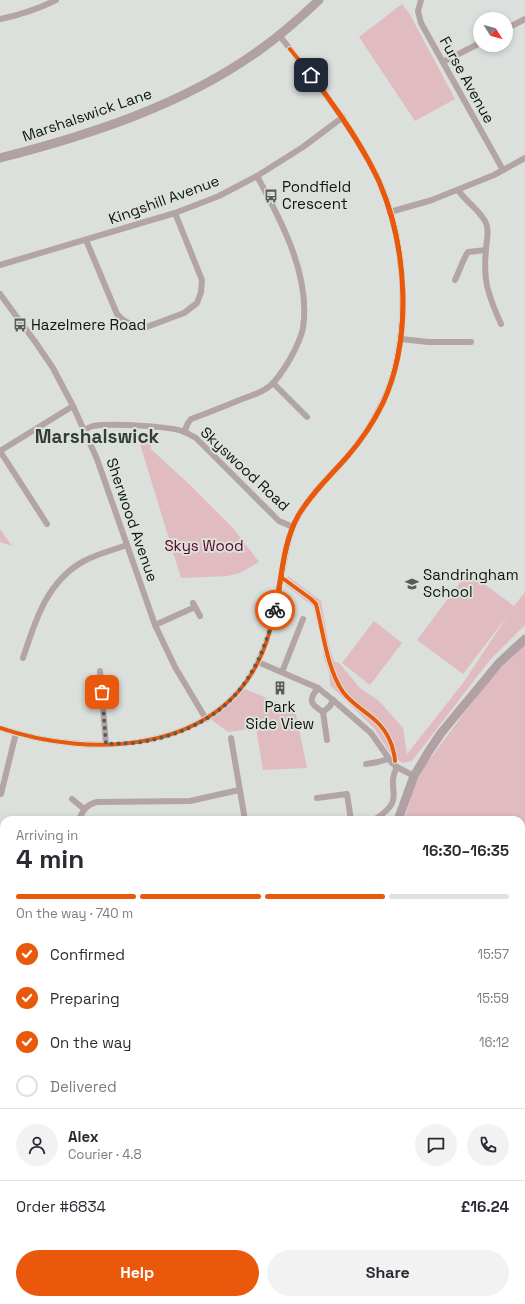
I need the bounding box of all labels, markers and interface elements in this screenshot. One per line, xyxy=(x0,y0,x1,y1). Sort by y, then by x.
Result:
north arrow xyxy=(473,12,513,52)
map controls xyxy=(473,12,513,52)
street label: Furse Avenue xyxy=(436,33,499,127)
pin xyxy=(294,58,328,92)
icon: home xyxy=(300,64,322,86)
street label: Marshalswick Lane xyxy=(20,83,154,146)
street label: Kingshill Avenue xyxy=(106,171,222,228)
place label: Pondfield Crescent xyxy=(282,177,351,213)
bus stop icon: Pondfield Crescent xyxy=(263,188,279,204)
place label: Hazelmere Road xyxy=(31,315,146,334)
bus stop icon: Hazelmere Road xyxy=(12,317,28,333)
street label: Skyswood Road xyxy=(197,422,294,515)
district label: Marshalswick xyxy=(35,424,160,449)
street label: Sherwood Avenue xyxy=(102,455,163,584)
park label: Skys Wood xyxy=(164,536,244,555)
place label: Sandringham School xyxy=(423,565,519,601)
school or university icon: Sandringham School xyxy=(404,576,420,592)
courier xyxy=(255,590,295,630)
icon: bike xyxy=(264,599,286,621)
pin xyxy=(85,675,119,709)
building icon: Park Side View xyxy=(272,680,288,696)
icon: bag xyxy=(91,681,113,703)
place label: Park Side View xyxy=(246,697,314,733)
text: Arriving in xyxy=(16,827,78,844)
text: 16:30–16:35 xyxy=(422,841,509,860)
text: 4 min xyxy=(16,842,84,876)
text: On the way · 740 m xyxy=(16,905,133,922)
icon: check xyxy=(16,943,38,965)
text: Confirmed xyxy=(50,945,125,964)
text: 15:57 xyxy=(478,946,509,963)
icon: check xyxy=(16,987,38,1009)
text: Preparing xyxy=(50,989,120,1008)
text: 15:59 xyxy=(477,990,509,1007)
icon: check xyxy=(16,1031,38,1053)
text: On the way xyxy=(50,1033,131,1052)
text: 16:12 xyxy=(479,1034,509,1051)
text: Delivered xyxy=(50,1077,117,1096)
button: person xyxy=(16,1124,58,1166)
button: chat xyxy=(415,1124,457,1166)
button: phone xyxy=(467,1124,509,1166)
text: Alex xyxy=(68,1127,99,1146)
text: Courier · 4.8 xyxy=(68,1146,142,1163)
text: Order #6834 xyxy=(16,1197,106,1216)
text: £16.24 xyxy=(461,1197,509,1216)
button: Help xyxy=(16,1250,259,1296)
button: Share xyxy=(267,1250,509,1296)

